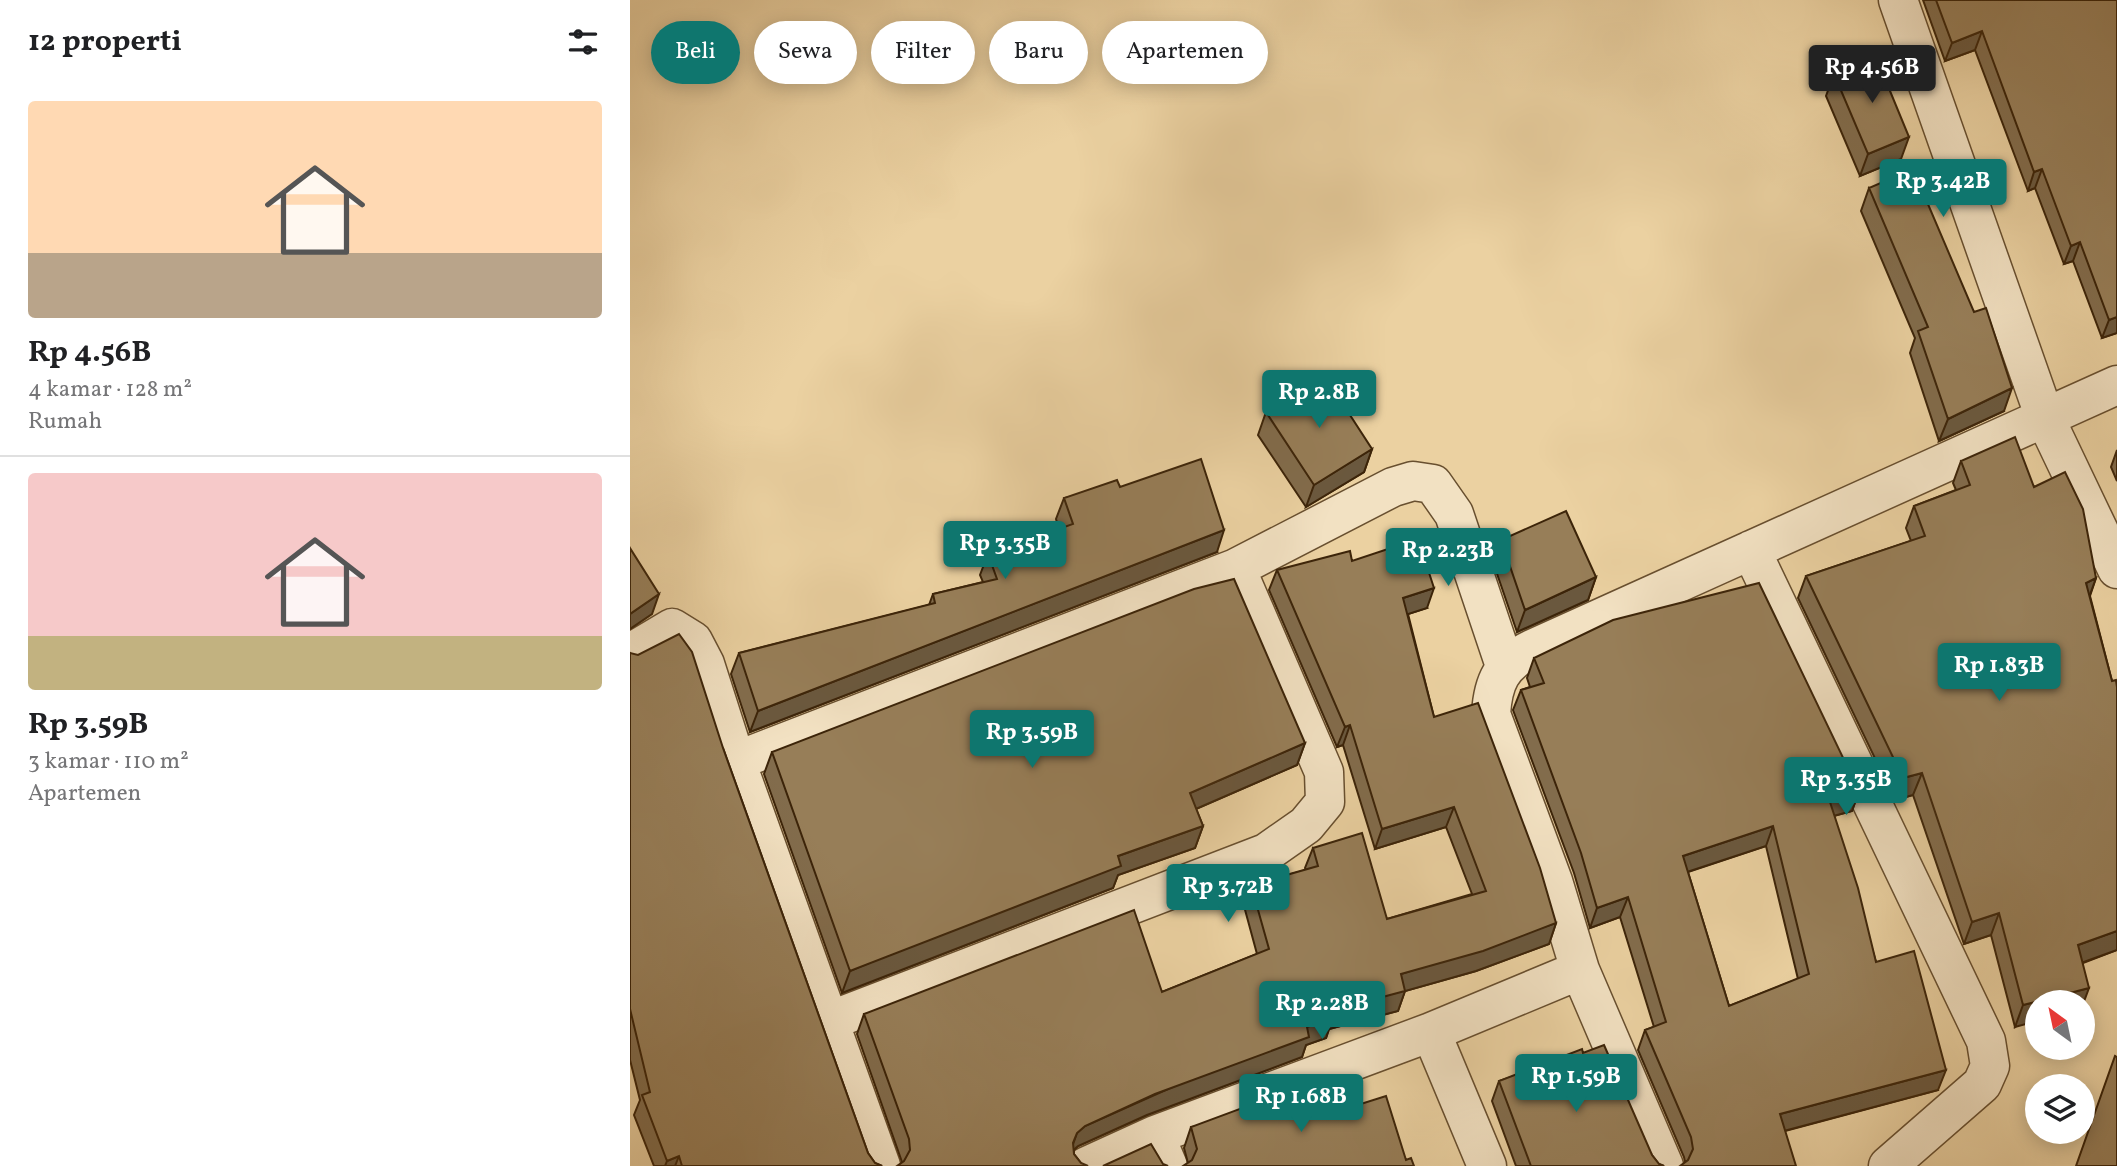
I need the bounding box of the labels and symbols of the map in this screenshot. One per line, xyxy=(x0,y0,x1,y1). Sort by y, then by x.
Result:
pin: Rp 4.56B xyxy=(1800,46,1944,105)
pin: Rp 3.42B xyxy=(1871,160,2015,219)
pin: Rp 2.8B xyxy=(1254,370,1384,430)
pin: Rp 3.35B xyxy=(933,522,1077,581)
pin: Rp 2.23B xyxy=(1376,528,1520,588)
pin: Rp 1.83B xyxy=(1927,644,2071,703)
pin: Rp 3.59B xyxy=(960,710,1104,770)
pin: Rp 3.35B xyxy=(1774,758,1918,817)
pin: Rp 3.72B xyxy=(1156,864,1300,924)
pin: Rp 2.28B xyxy=(1250,982,1394,1041)
north arrow xyxy=(2025,990,2095,1060)
pin: Rp 1.59B xyxy=(1504,1054,1648,1114)
pin: Rp 1.68B xyxy=(1229,1074,1373,1134)

